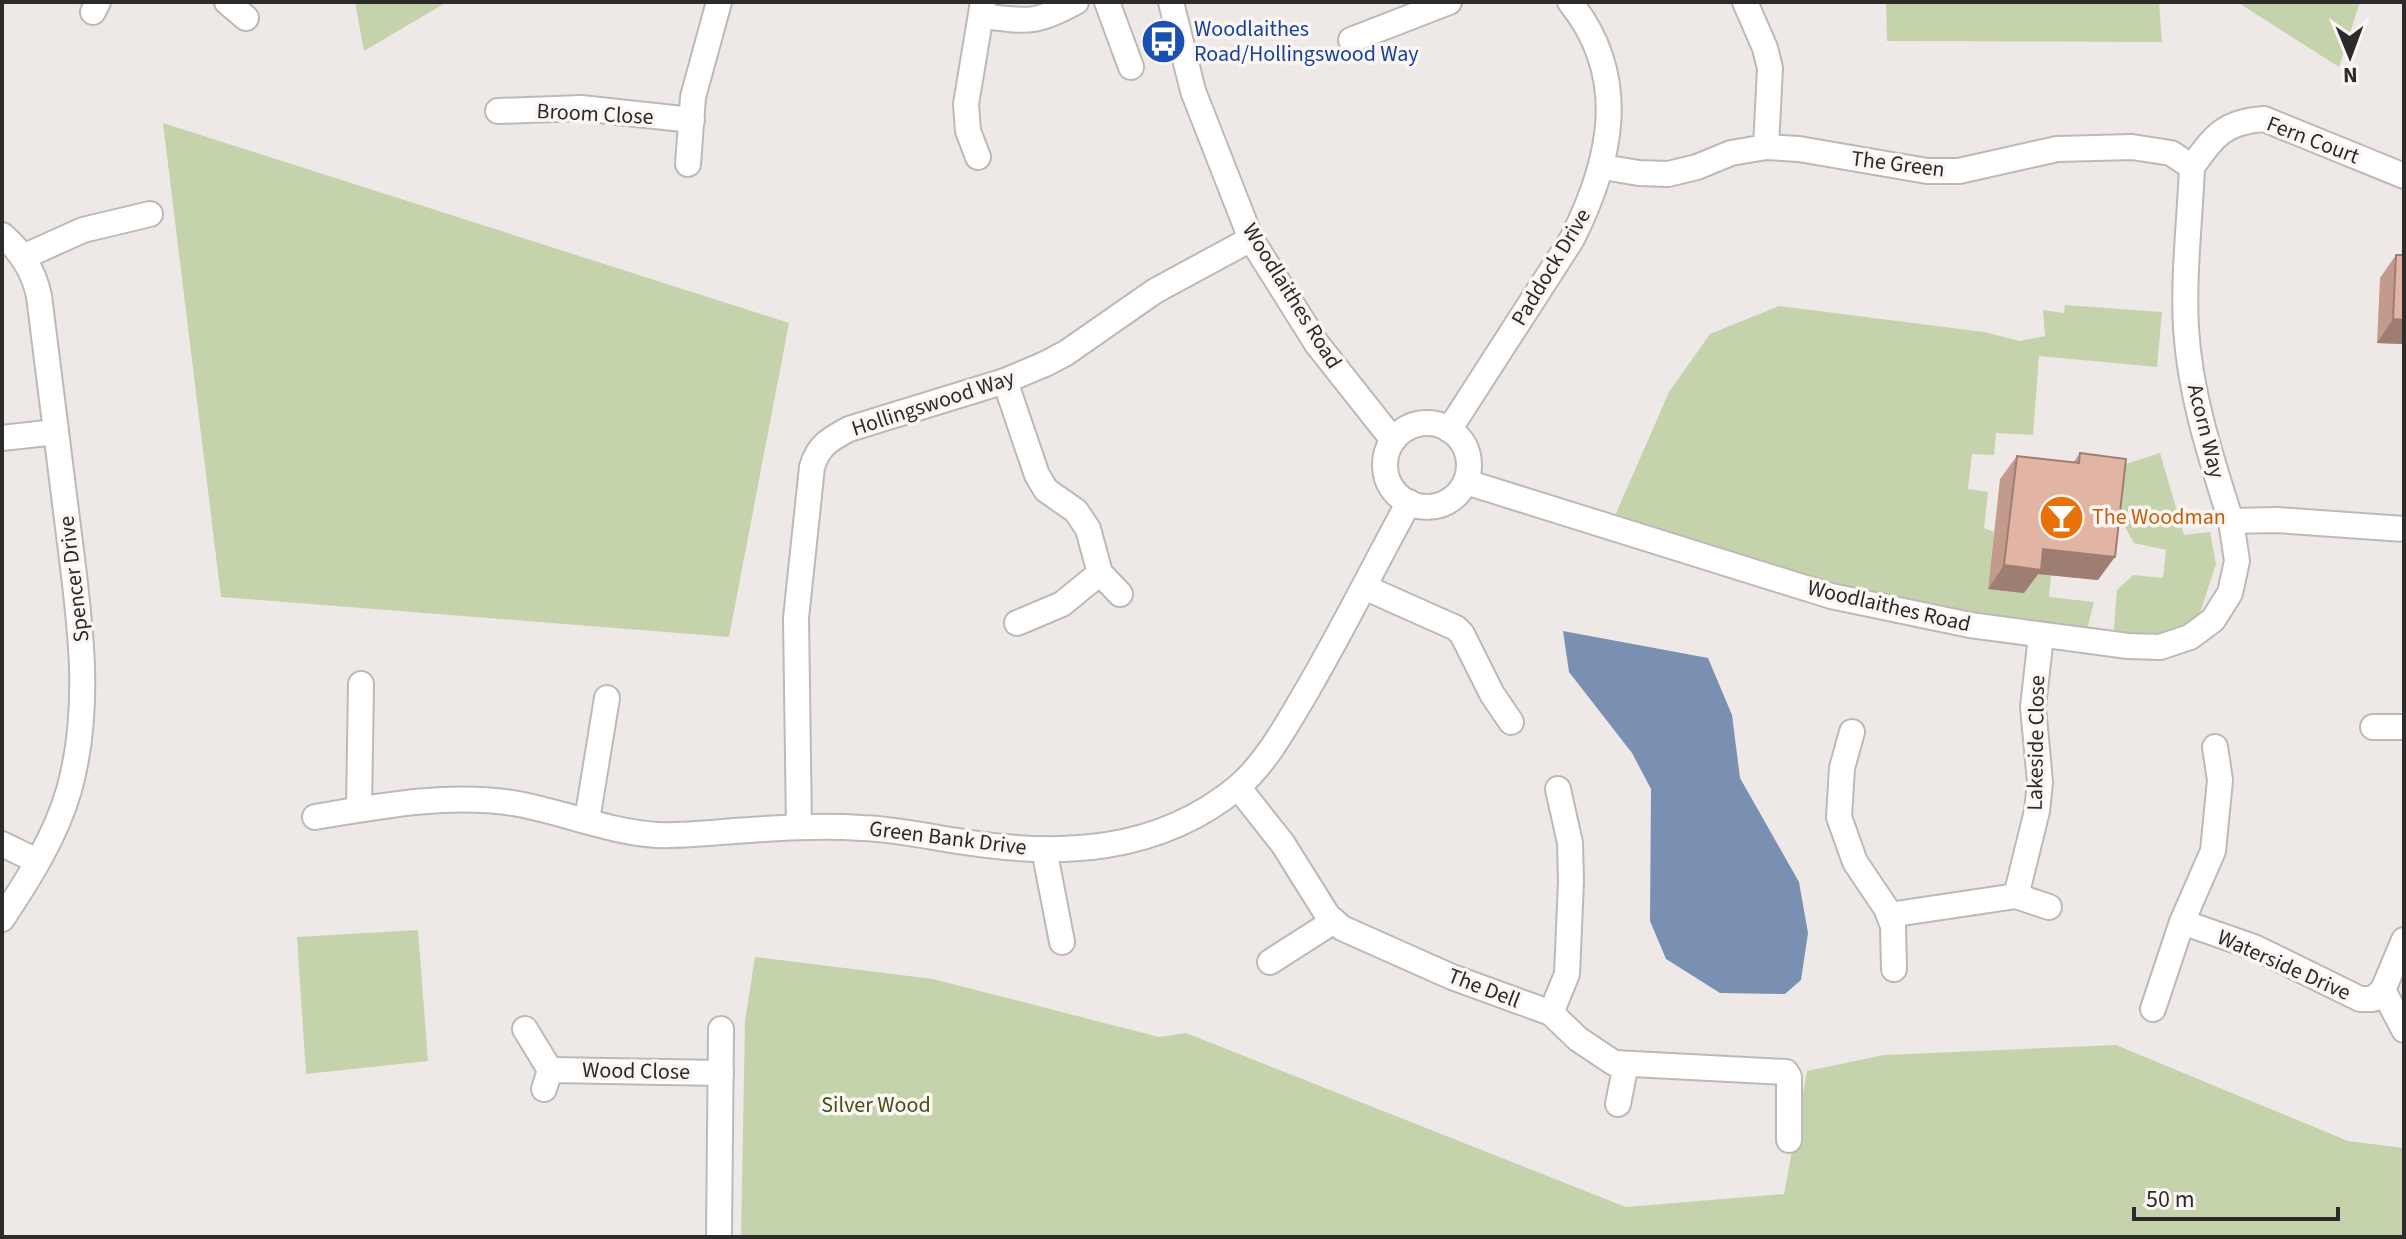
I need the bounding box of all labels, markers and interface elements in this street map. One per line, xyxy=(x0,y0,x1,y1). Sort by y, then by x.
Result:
place label: Woodlaithes Road/Hollingswood Way xyxy=(1194,13,1419,70)
north arrow xyxy=(2310,16,2390,96)
bus stop icon: Woodlaithes Road/Hollingswood Way xyxy=(1139,18,1187,66)
text: N xyxy=(2343,59,2358,91)
street label: Broom Close xyxy=(536,95,654,133)
street label: Fern Court xyxy=(2262,108,2365,173)
street label: The Green xyxy=(1849,142,1947,186)
street label: Paddock Drive xyxy=(1503,202,1599,332)
street label: Woodlaithes Road xyxy=(1234,217,1350,375)
street label: Hollingswood Way xyxy=(847,361,1019,444)
street label: Acorn Way xyxy=(2179,381,2233,482)
bar icon: The Woodman xyxy=(2037,493,2085,541)
place label: The Woodman xyxy=(2092,501,2226,533)
street label: Spencer Drive xyxy=(50,514,98,644)
street label: Woodlaithes Road xyxy=(1804,572,1974,640)
street label: Lakeside Close xyxy=(2019,675,2053,811)
street label: Green Bank Drive xyxy=(867,812,1029,864)
street label: Waterside Drive xyxy=(2212,921,2356,1009)
street label: The Dell xyxy=(1443,960,1525,1016)
street label: Wood Close xyxy=(582,1054,690,1088)
park label: Silver Wood xyxy=(821,1089,931,1121)
scale bar xyxy=(2134,1171,2338,1221)
text: 50 m xyxy=(2146,1182,2195,1217)

